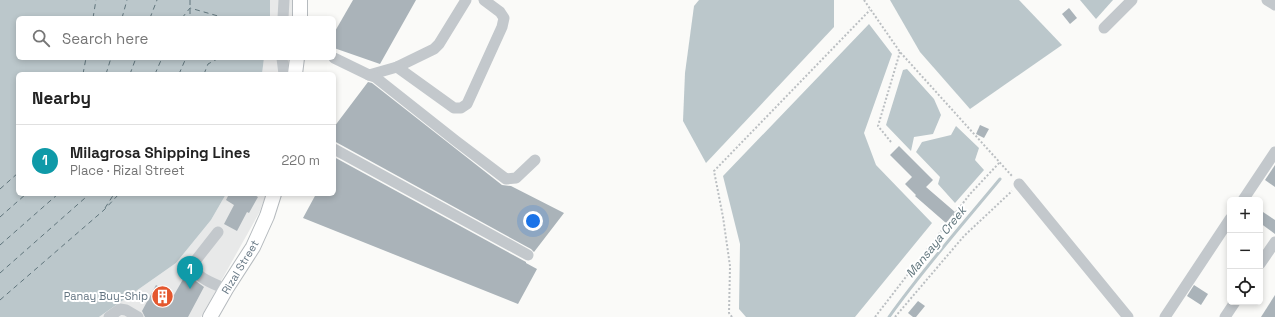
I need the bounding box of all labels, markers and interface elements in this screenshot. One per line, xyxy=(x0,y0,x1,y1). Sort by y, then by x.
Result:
search box xyxy=(16,16,336,60)
icon: search xyxy=(30,27,52,49)
text: Search here xyxy=(62,29,148,48)
text: Nearby xyxy=(32,87,91,109)
text: Milagrosa Shipping Lines xyxy=(70,143,250,162)
text: 1 xyxy=(42,152,48,169)
text: 220 m xyxy=(281,152,320,169)
text: Place · Rizal Street xyxy=(70,162,185,179)
map controls xyxy=(1227,197,1263,305)
button: + xyxy=(1227,197,1263,233)
water label: Mansaya Creek xyxy=(902,202,971,281)
your location xyxy=(523,211,543,231)
button: − xyxy=(1227,233,1263,269)
street label: Rizal Street xyxy=(218,237,262,297)
pin: 1 xyxy=(177,256,203,289)
button: locate xyxy=(1227,269,1263,305)
building icon: Panay Buy-Ship xyxy=(150,283,176,309)
place label: Panay Buy-Ship xyxy=(64,289,148,303)

